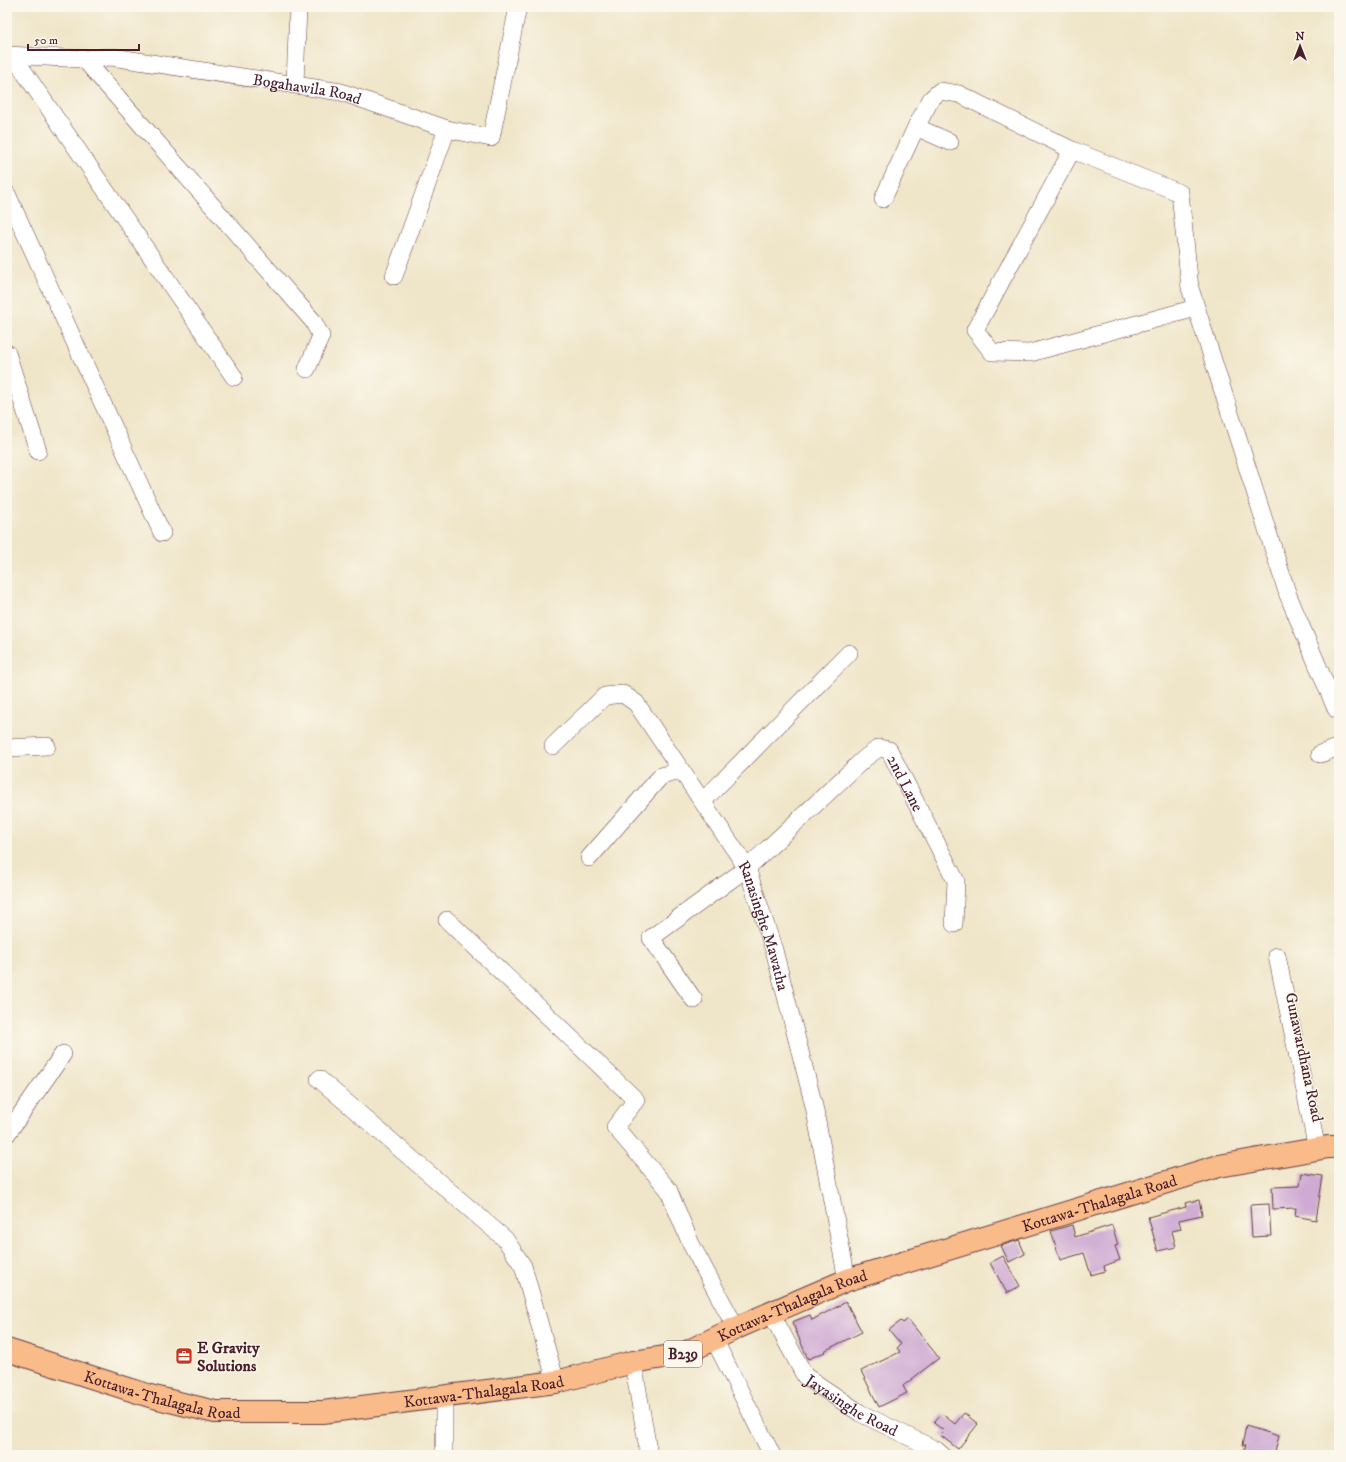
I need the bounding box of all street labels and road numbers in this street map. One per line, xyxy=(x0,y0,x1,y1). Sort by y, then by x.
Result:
street label: Bogahawila Road xyxy=(251,70,364,109)
street label: 2nd Lane xyxy=(882,752,928,815)
street label: Ranasinghe Mawatha xyxy=(734,857,793,993)
street label: Gunawardhana Road xyxy=(1281,991,1328,1124)
street label: Kottawa-Thalagala Road xyxy=(1020,1171,1179,1237)
street label: Kottawa-Thalagala Road xyxy=(714,1265,870,1347)
road number: B239 xyxy=(664,1341,702,1367)
street label: Kottawa-Thalagala Road xyxy=(81,1366,240,1423)
street label: Jayasinghe Road xyxy=(800,1369,901,1441)
street label: Kottawa-Thalagala Road xyxy=(402,1371,566,1413)

